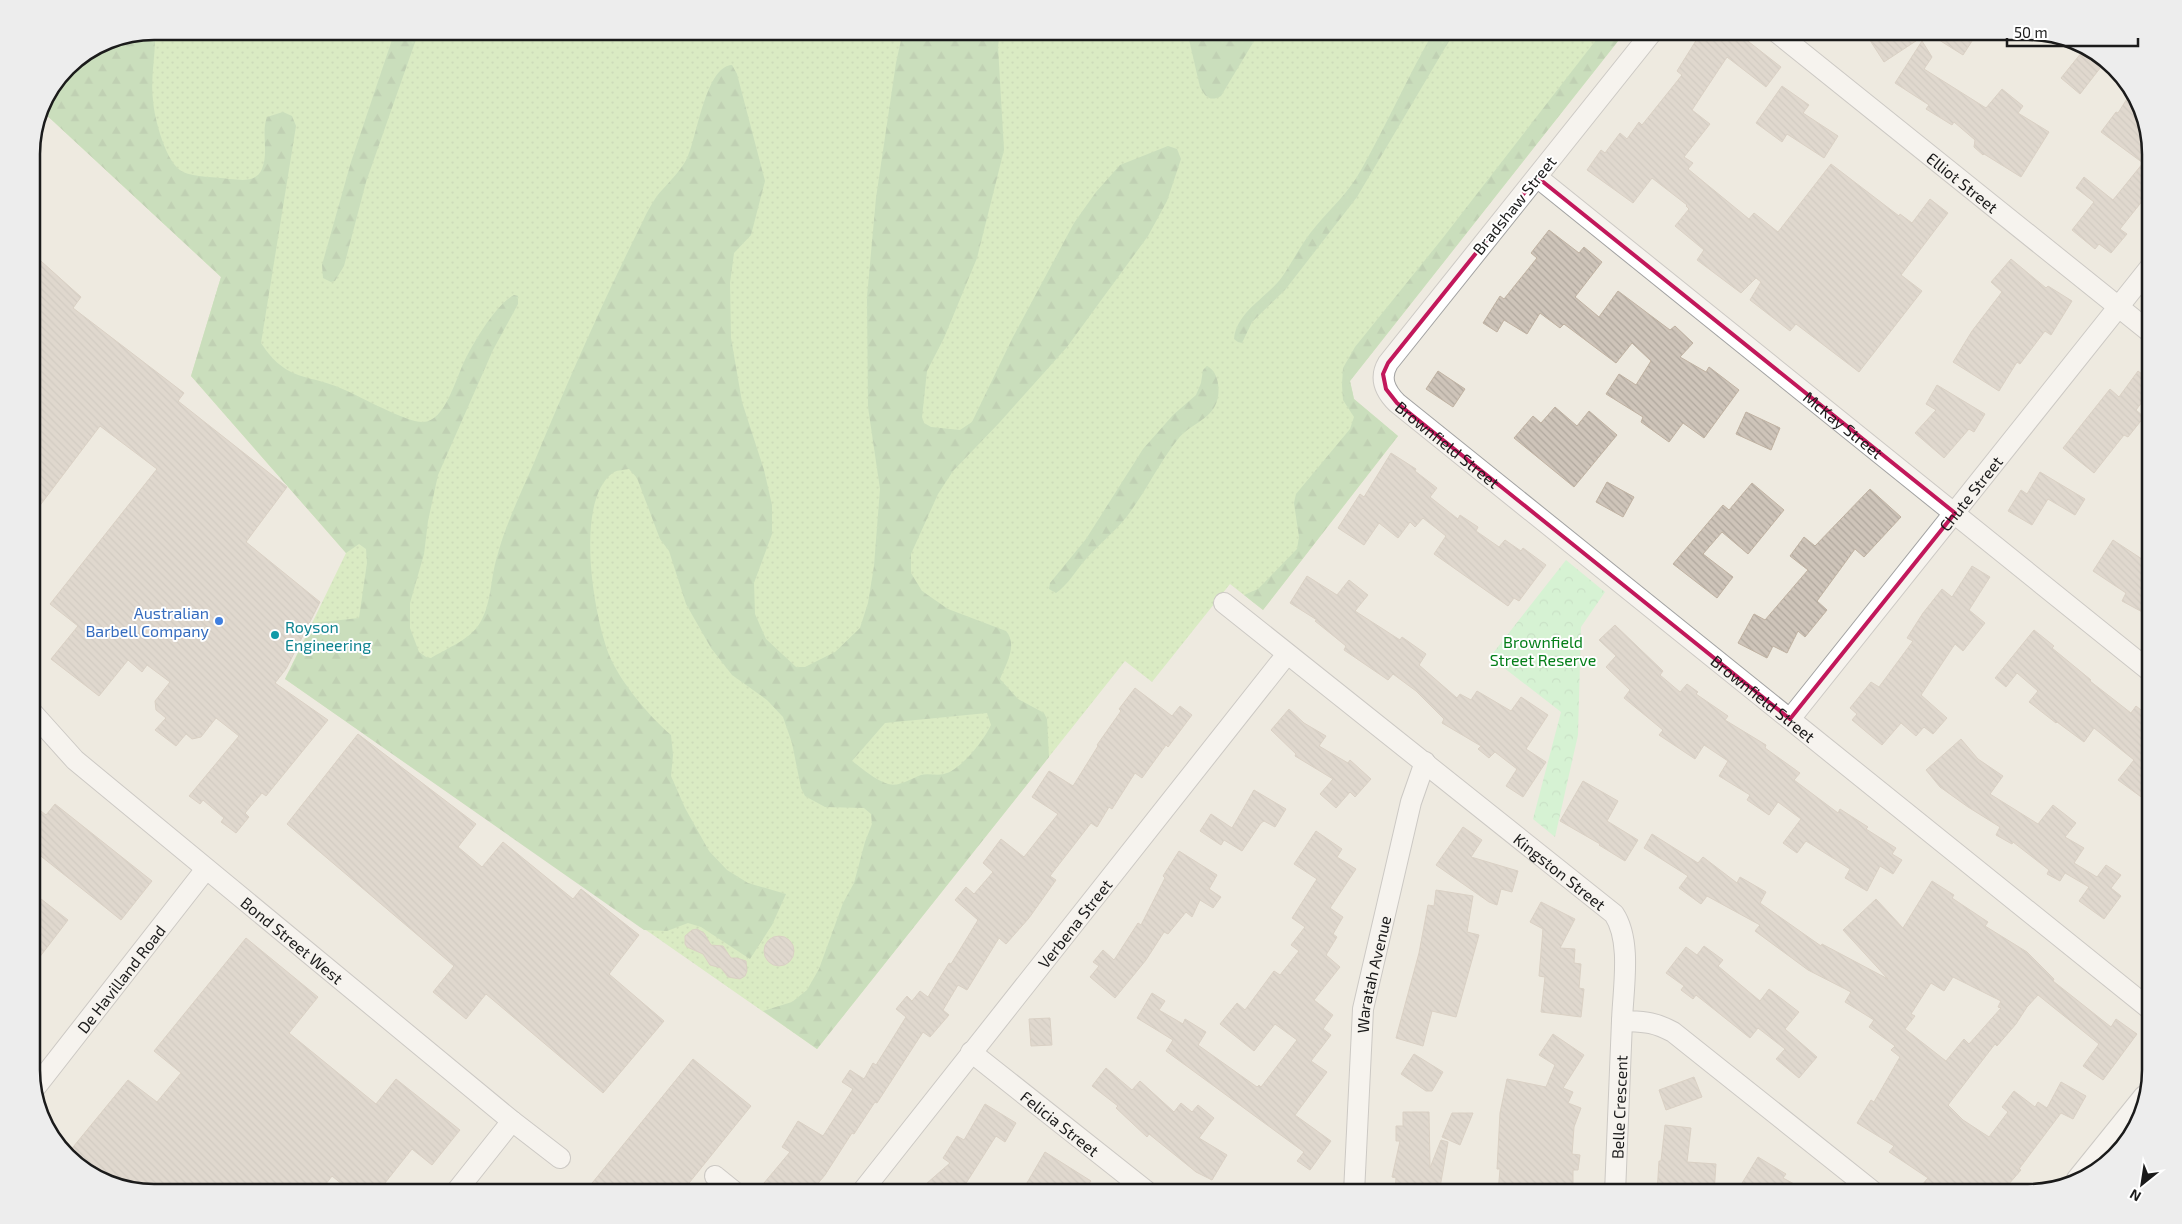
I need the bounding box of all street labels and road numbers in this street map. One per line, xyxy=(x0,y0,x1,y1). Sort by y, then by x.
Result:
street label: Elliot Street xyxy=(1924,148,2002,216)
street label: Bradshaw Street xyxy=(1468,152,1560,258)
street label: McKay Street xyxy=(1800,387,1887,462)
street label: Brownfield Street xyxy=(1392,396,1504,492)
street label: Chute Street xyxy=(1935,452,2006,534)
street label: Brownfield Street xyxy=(1708,650,1819,746)
street label: Kingston Street xyxy=(1510,829,1610,914)
street label: Verbena Street xyxy=(1033,875,1115,971)
street label: Bond Street West xyxy=(238,892,347,987)
street label: Waratah Avenue xyxy=(1352,914,1394,1034)
street label: De Havilland Road xyxy=(72,921,169,1036)
street label: Belle Crescent xyxy=(1607,1055,1630,1159)
street label: Felicia Street xyxy=(1017,1086,1103,1160)

